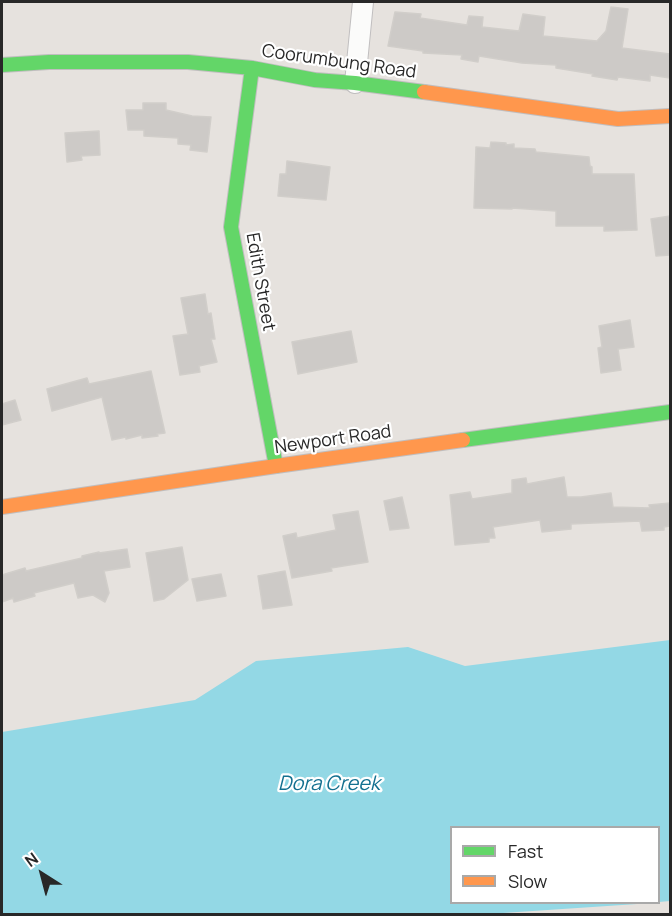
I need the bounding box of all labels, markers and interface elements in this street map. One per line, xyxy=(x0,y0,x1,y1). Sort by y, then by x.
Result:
street label: Coorumbung Road xyxy=(260,40,418,84)
street label: Edith Street xyxy=(241,231,279,333)
street label: Newport Road xyxy=(273,421,393,459)
water label: Dora Creek xyxy=(278,772,380,796)
legend xyxy=(450,826,660,904)
text: Fast xyxy=(508,839,543,863)
north arrow xyxy=(12,844,72,904)
text: N xyxy=(20,847,43,872)
text: Slow xyxy=(508,869,547,893)

